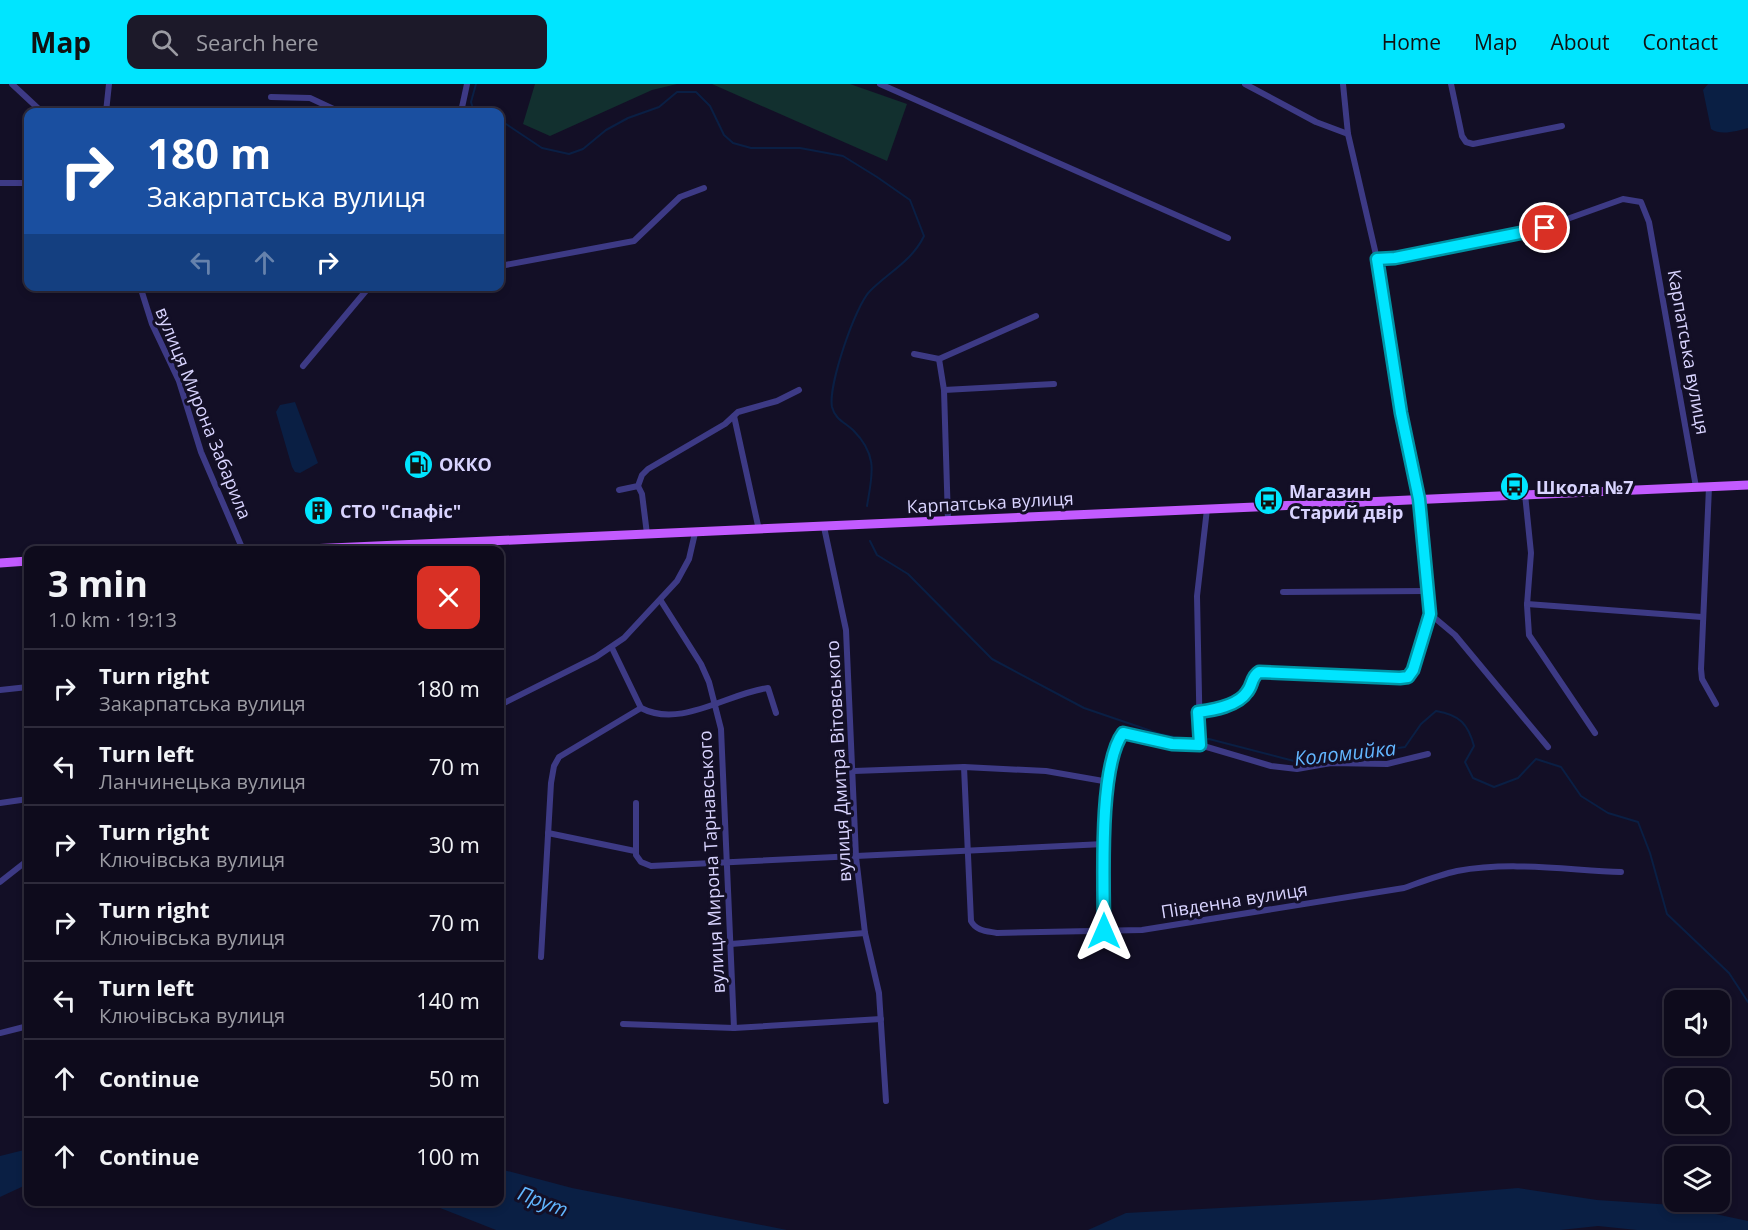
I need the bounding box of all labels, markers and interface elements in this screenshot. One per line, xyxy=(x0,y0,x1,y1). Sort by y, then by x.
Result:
search box xyxy=(127,15,547,69)
text: Map xyxy=(30,23,91,61)
icon: search xyxy=(148,26,181,59)
text: Search here xyxy=(196,27,319,57)
text: Home xyxy=(1382,28,1441,56)
text: Map xyxy=(1474,28,1517,56)
text: About xyxy=(1550,28,1610,56)
text: Contact xyxy=(1643,28,1718,56)
text: 180 m xyxy=(147,124,271,181)
icon: right xyxy=(48,132,126,210)
text: Закарпатська вулиця xyxy=(147,178,426,215)
pin xyxy=(1519,202,1570,253)
icon: arrive xyxy=(1528,211,1561,244)
icon: left xyxy=(185,246,218,279)
icon: ahead xyxy=(248,246,281,279)
icon: right xyxy=(311,246,344,279)
street label: Карпатська вулиця xyxy=(1663,268,1715,436)
street label: вулиця Мирона Забарила xyxy=(150,303,258,523)
fuel station icon: ОККО xyxy=(402,448,434,480)
place label: ОККО xyxy=(439,452,492,476)
bus stop icon: Школа №7 xyxy=(1499,471,1531,503)
place label: Школа №7 xyxy=(1536,475,1634,499)
place label: Магазин Старий двір xyxy=(1289,479,1403,524)
bus stop icon: Магазин Старий двір xyxy=(1252,485,1284,517)
street label: Карпатська вулиця xyxy=(906,486,1074,518)
building icon: СТО "Спафіс" xyxy=(303,495,335,527)
place label: СТО "Спафіс" xyxy=(340,499,461,523)
text: 3 min xyxy=(48,559,148,608)
button: close xyxy=(417,566,480,629)
text: 1.0 km · 19:13 xyxy=(48,606,177,633)
street label: вулиця Дмитра Вітовського xyxy=(820,640,856,882)
text: Turn right xyxy=(99,660,210,690)
icon: right xyxy=(48,672,81,705)
text: 180 m xyxy=(416,673,480,703)
text: Закарпатська вулиця xyxy=(99,690,306,717)
street label: вулиця Мирона Тарнавського xyxy=(692,730,730,994)
water label: Коломийка xyxy=(1293,734,1397,772)
text: Turn left xyxy=(99,738,194,768)
icon: left xyxy=(48,750,81,783)
text: 70 m xyxy=(429,751,480,781)
text: Ланчинецька вулиця xyxy=(99,768,306,795)
text: Turn right xyxy=(99,816,210,846)
icon: right xyxy=(48,828,81,861)
text: 30 m xyxy=(429,829,480,859)
text: Ключівська вулиця xyxy=(99,846,285,873)
street label: Південна вулиця xyxy=(1159,877,1309,923)
text: Turn right xyxy=(99,894,210,924)
position arrow xyxy=(1072,899,1136,963)
icon: right xyxy=(48,906,81,939)
text: 70 m xyxy=(429,907,480,937)
text: Ключівська вулиця xyxy=(99,924,285,951)
text: Turn left xyxy=(99,972,194,1002)
icon: left xyxy=(48,984,81,1017)
text: 140 m xyxy=(416,985,480,1015)
map controls xyxy=(1664,990,1730,1212)
button: sound xyxy=(1664,990,1730,1056)
text: Ключівська вулиця xyxy=(99,1002,285,1029)
icon: ahead xyxy=(48,1062,81,1095)
text: Continue xyxy=(99,1063,199,1093)
text: 50 m xyxy=(429,1063,480,1093)
button: search xyxy=(1664,1068,1730,1134)
icon: ahead xyxy=(48,1140,81,1173)
text: Continue xyxy=(99,1141,199,1171)
text: 100 m xyxy=(416,1141,480,1171)
button: layers xyxy=(1664,1146,1730,1212)
water label: Прут xyxy=(514,1179,572,1223)

